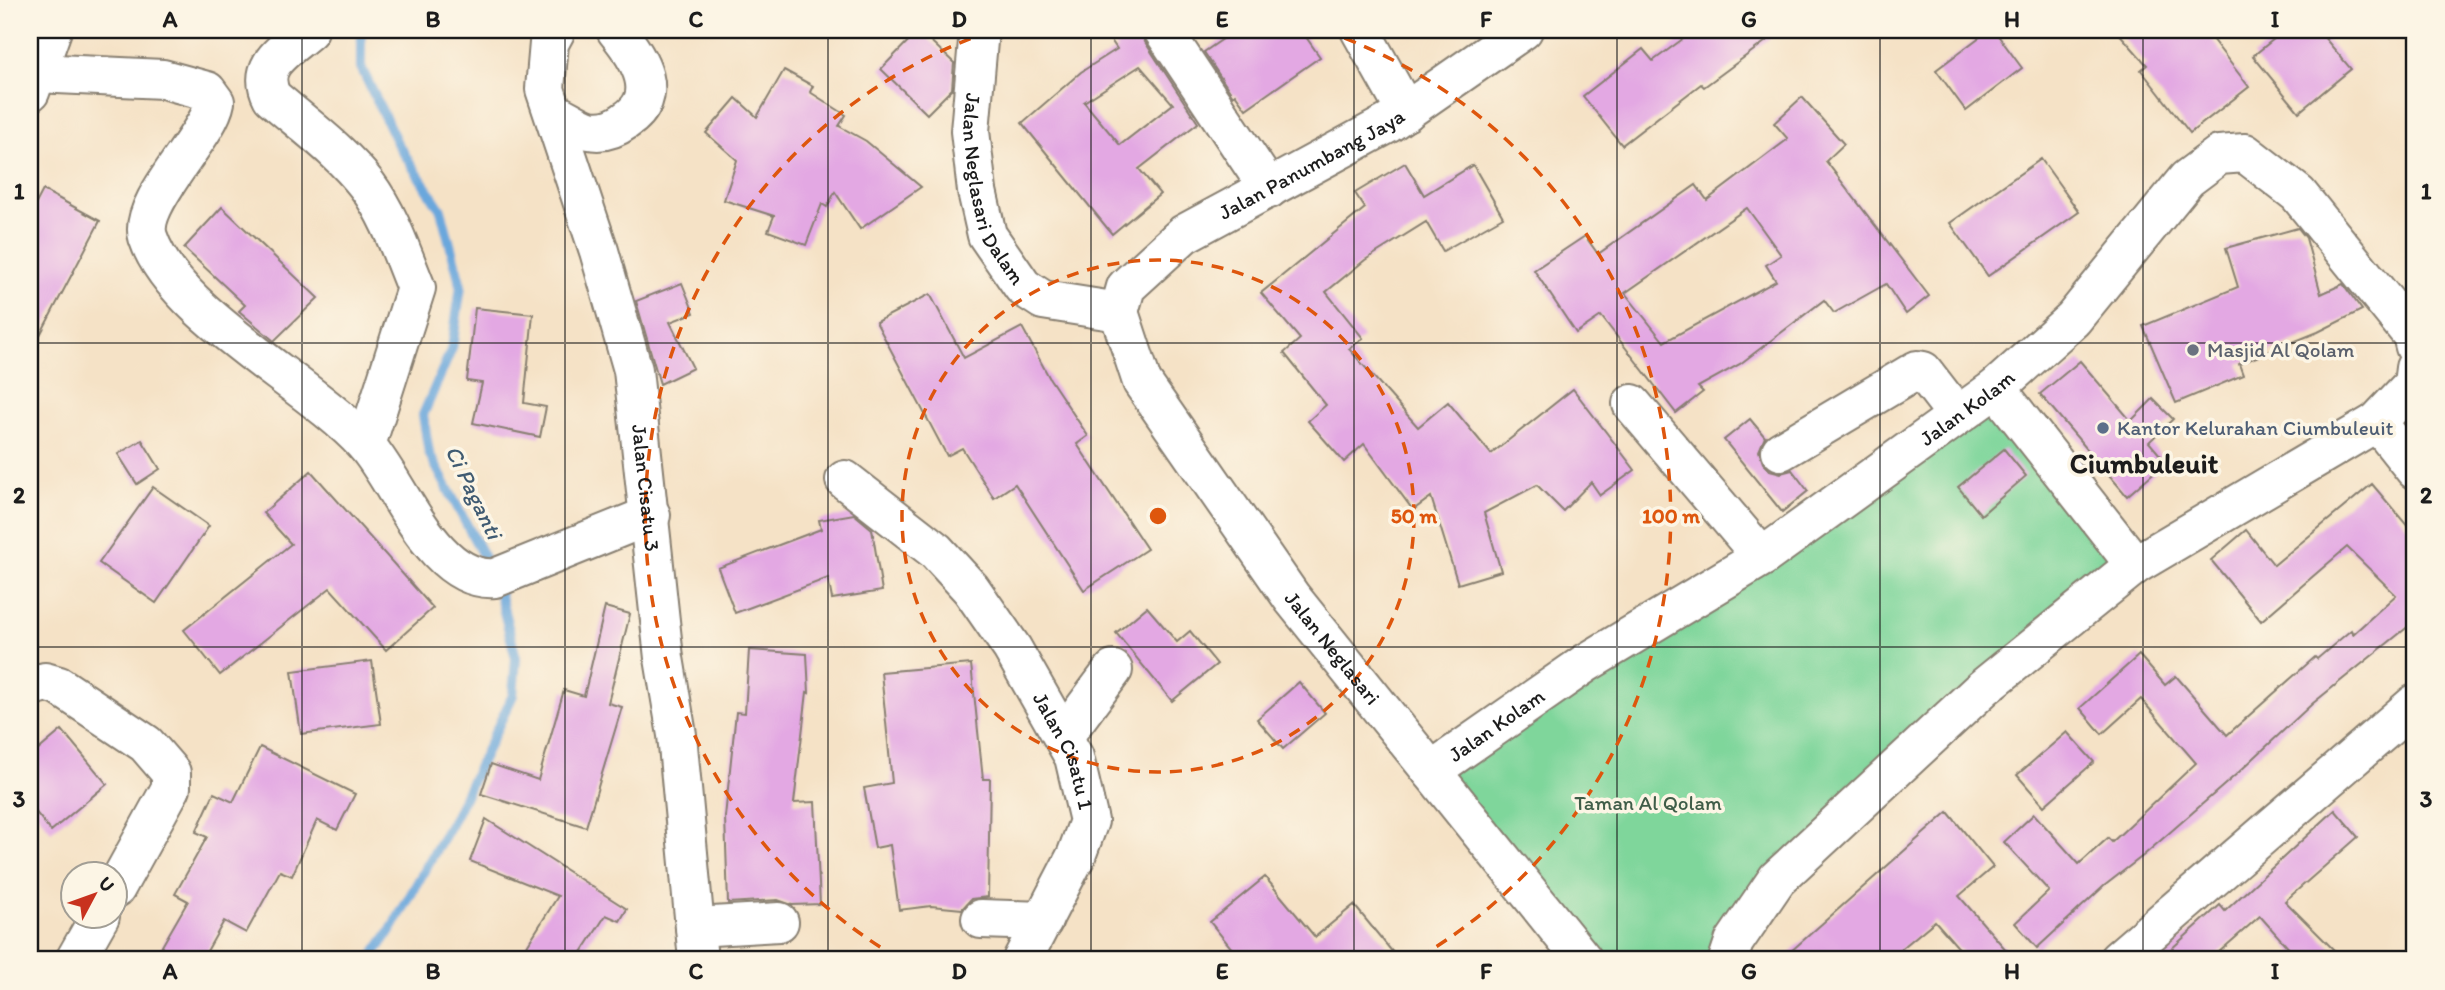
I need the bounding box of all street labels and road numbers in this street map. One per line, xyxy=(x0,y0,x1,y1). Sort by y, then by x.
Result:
street label: Jalan Neglasari Dalam xyxy=(958,92,1031,289)
street label: Jalan Panumbang Jaya xyxy=(1214,103,1409,225)
street label: Jalan Kolam xyxy=(1915,364,2020,451)
street label: Jalan Cisatu 3 xyxy=(627,423,665,553)
street label: Jalan Neglasari xyxy=(1280,586,1386,710)
street label: Jalan Kolam xyxy=(1444,683,1549,767)
street label: Jalan Cisatu 1 xyxy=(1028,688,1099,812)

